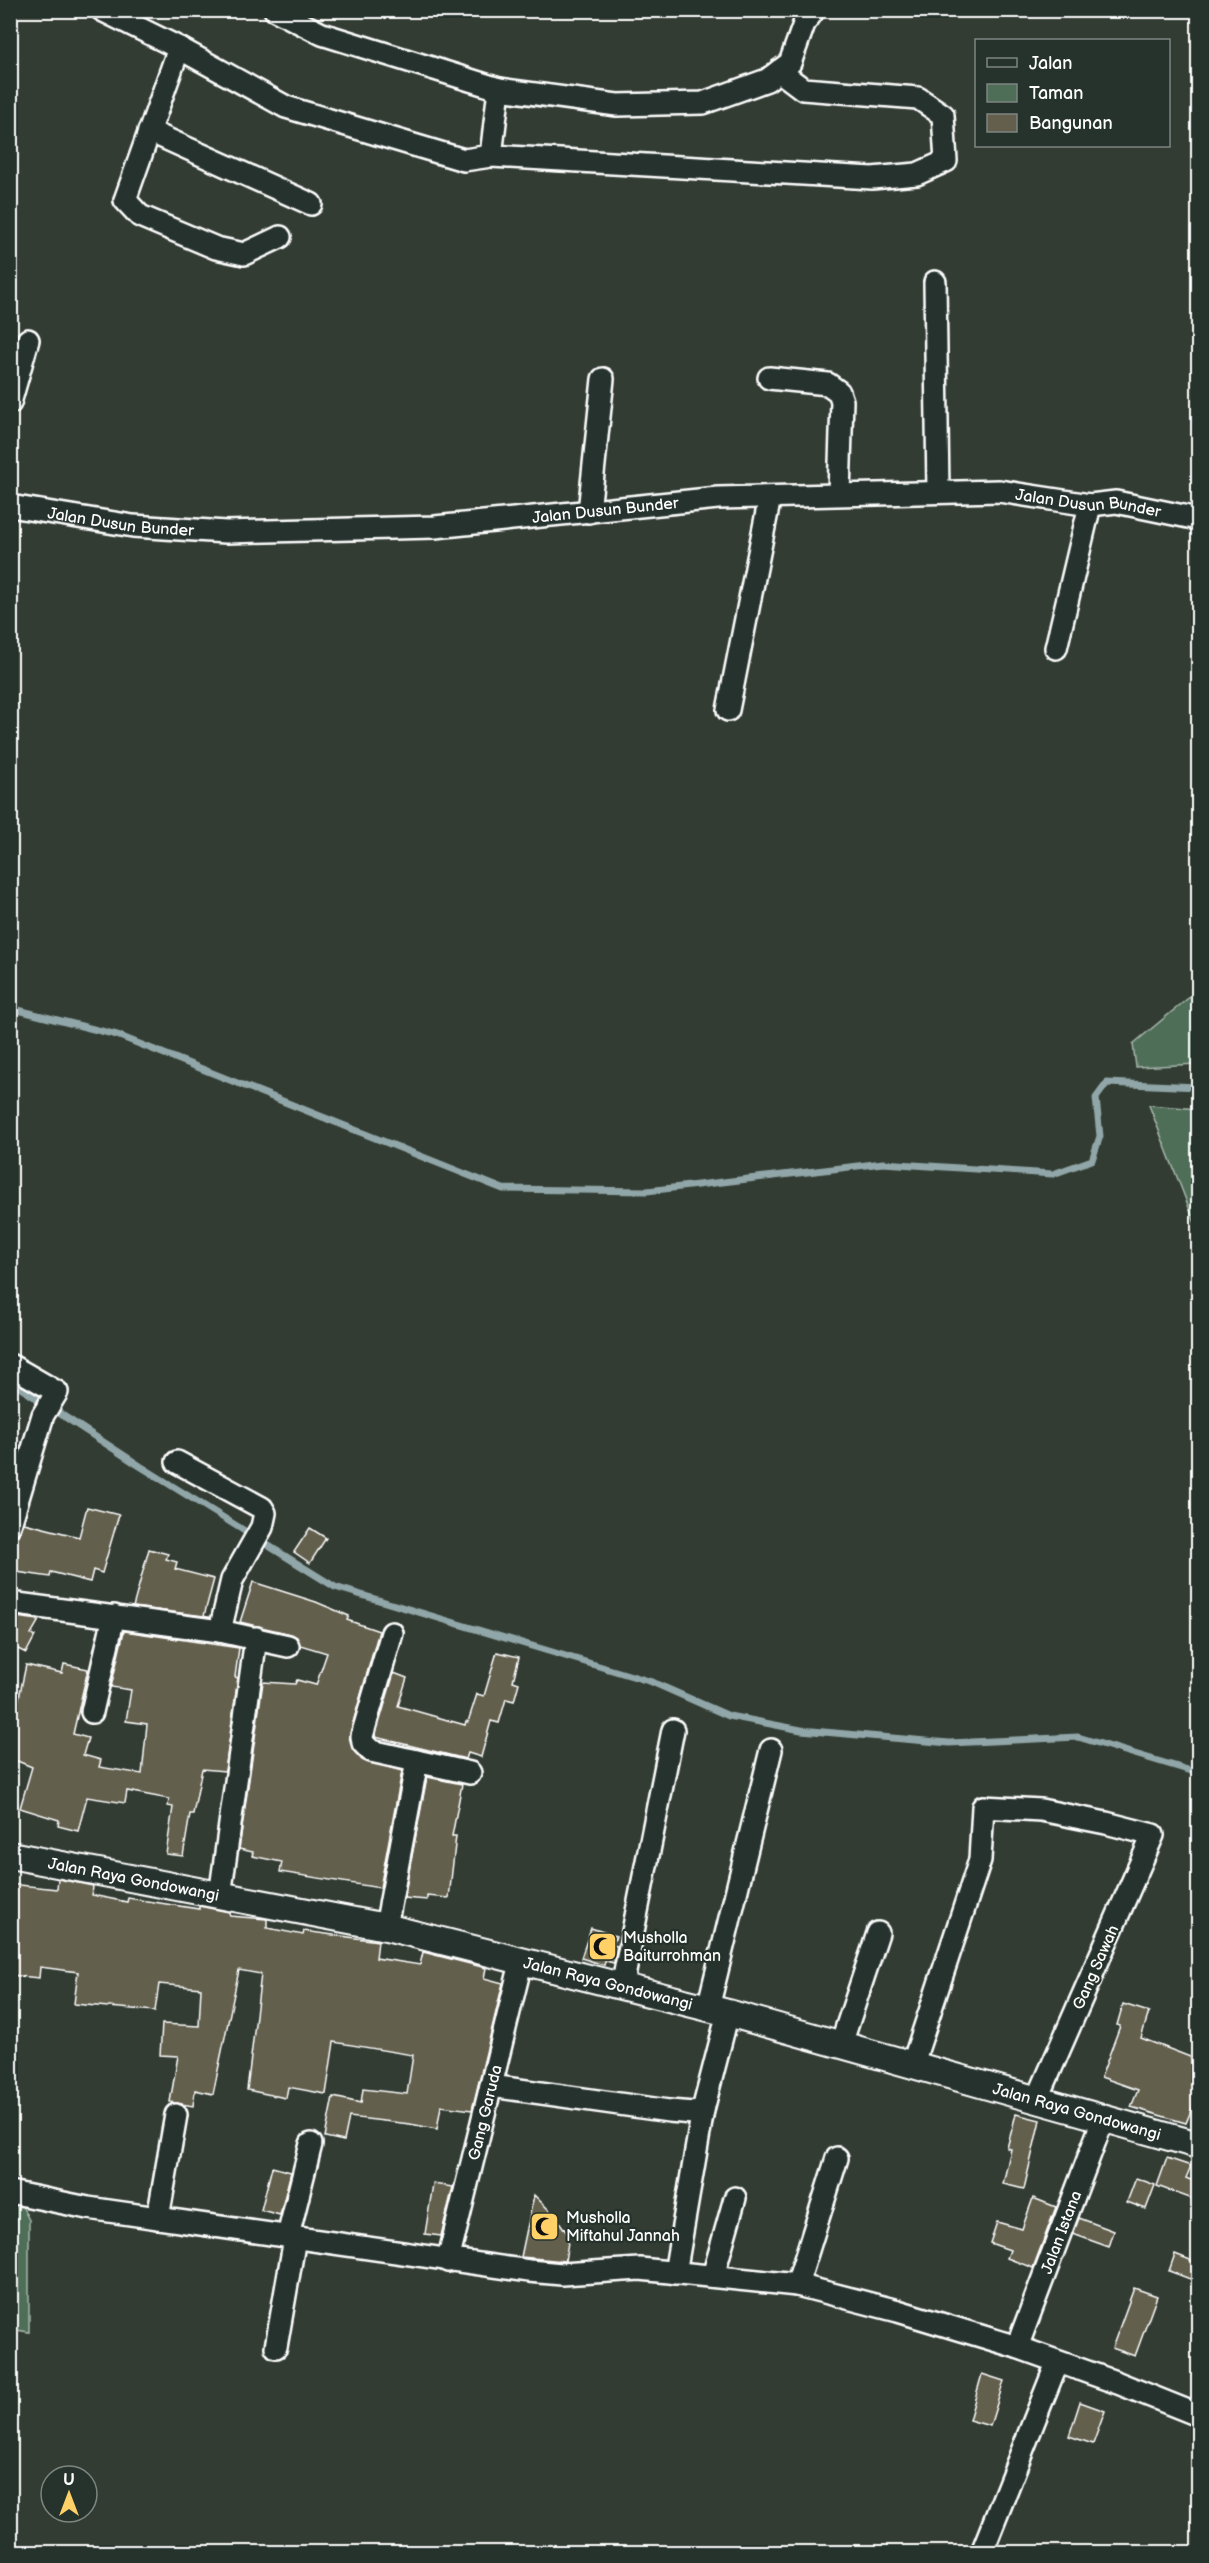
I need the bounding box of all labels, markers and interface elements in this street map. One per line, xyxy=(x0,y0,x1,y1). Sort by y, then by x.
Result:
legend xyxy=(975,39,1170,147)
text: Jalan xyxy=(1029,53,1072,74)
text: Taman xyxy=(1029,83,1083,104)
text: Bangunan xyxy=(1029,113,1113,134)
street label: Jalan Dusun Bunder xyxy=(1014,486,1163,522)
street label: Jalan Dusun Bunder xyxy=(531,494,680,528)
street label: Jalan Dusun Bunder xyxy=(46,504,195,541)
street label: Jalan Raya Gondowangi xyxy=(46,1855,221,1906)
street label: Gang Sawah xyxy=(1069,1922,1124,2013)
place label: Musholla Baiturrohman xyxy=(623,1929,721,1966)
mosque icon: Musholla Baiturrohman xyxy=(586,1930,618,1962)
street label: Jalan Raya Gondowangi xyxy=(521,1954,694,2015)
street label: Gang Garuda xyxy=(465,2063,507,2162)
street label: Jalan Raya Gondowangi xyxy=(990,2080,1163,2145)
street label: Jalan Istana xyxy=(1038,2188,1086,2277)
place label: Musholla Miftahul Jannah xyxy=(566,2209,680,2246)
mosque icon: Musholla Miftahul Jannah xyxy=(529,2210,561,2242)
north arrow xyxy=(39,2464,99,2524)
text: U xyxy=(63,2471,75,2490)

